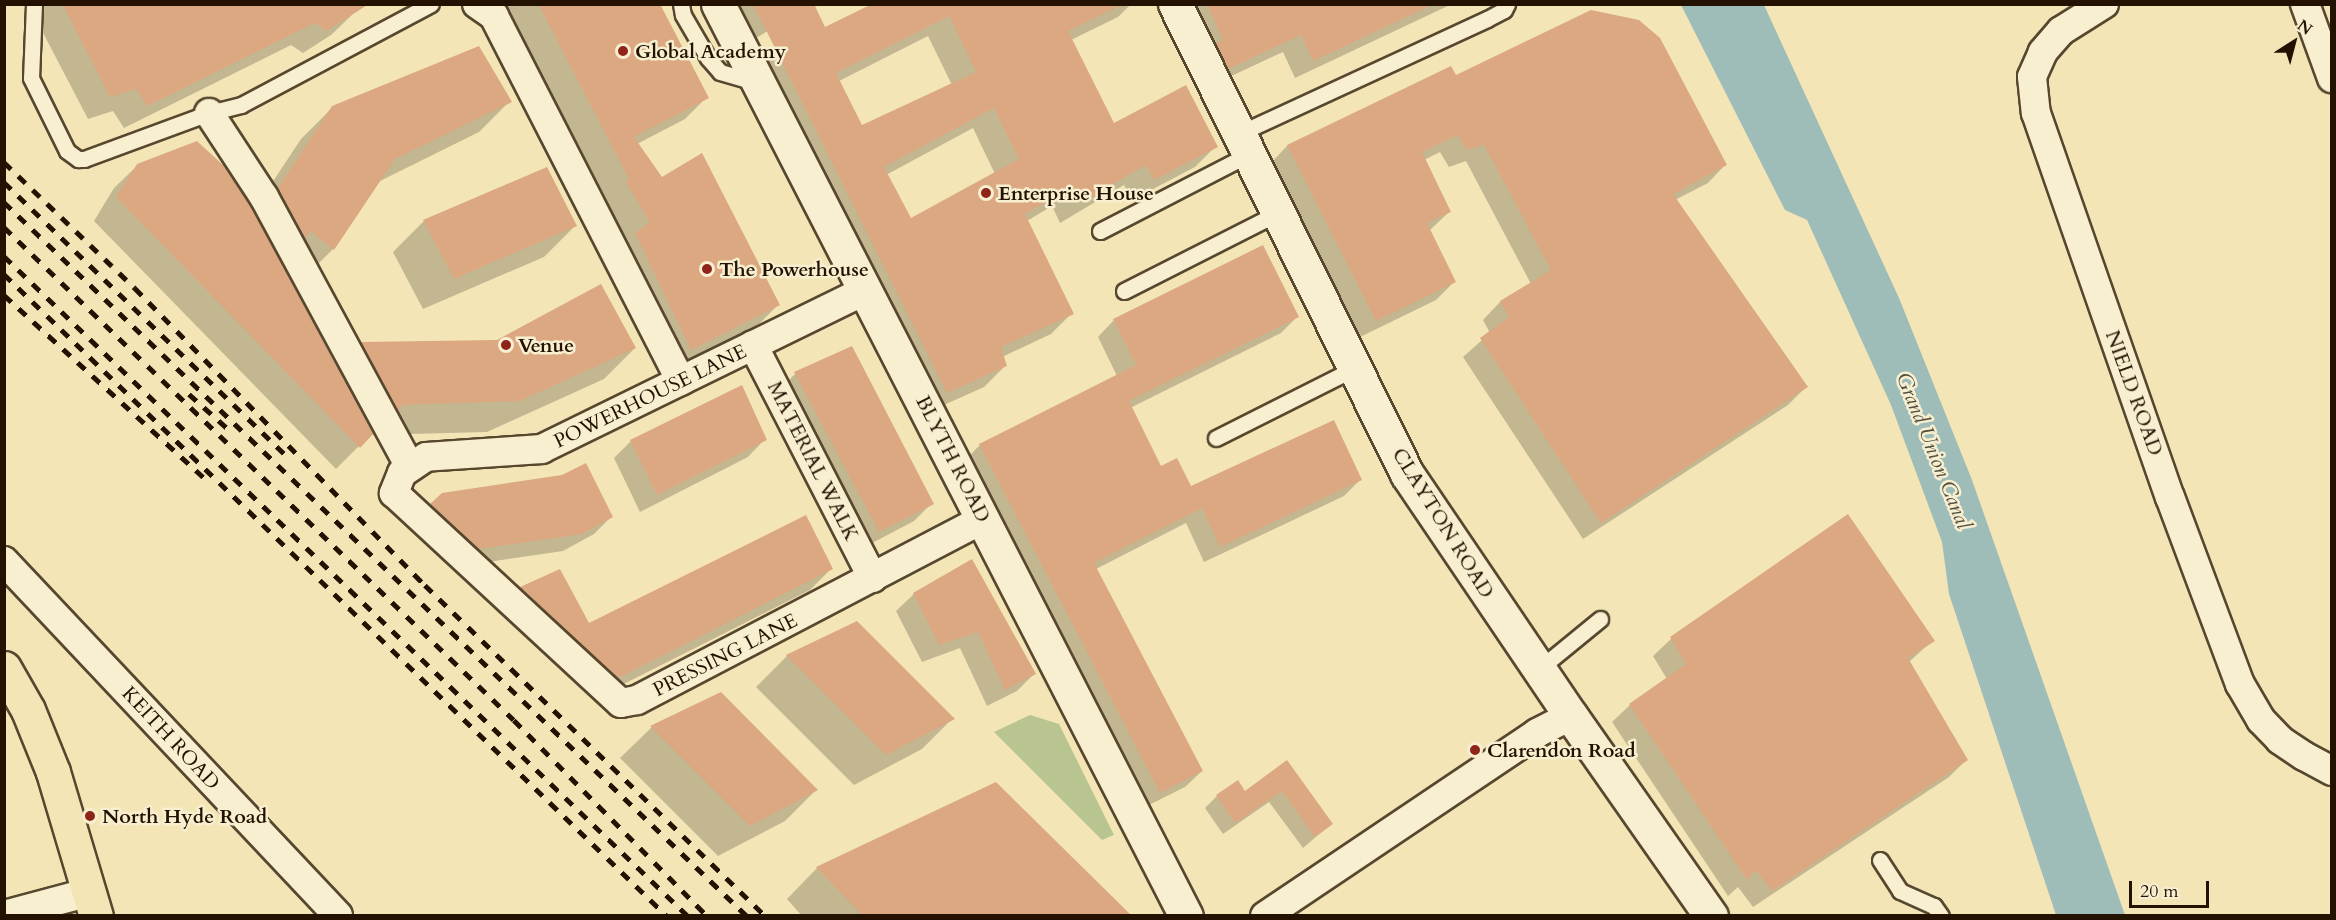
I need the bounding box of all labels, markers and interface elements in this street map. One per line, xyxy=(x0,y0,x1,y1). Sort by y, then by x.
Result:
north arrow xyxy=(2264,12,2324,72)
text: N xyxy=(2292,14,2317,40)
place label: Global Academy xyxy=(635,39,786,63)
marker: Global Academy xyxy=(616,44,630,58)
place label: Enterprise House xyxy=(998,181,1154,205)
marker: Enterprise House xyxy=(979,186,993,200)
place label: The Powerhouse xyxy=(719,257,869,281)
marker: The Powerhouse xyxy=(700,262,714,276)
street label: NIELD ROAD xyxy=(2100,327,2168,459)
place label: Venue xyxy=(518,333,574,357)
marker: Venue xyxy=(499,338,513,352)
street label: POWERHOUSE LANE xyxy=(550,339,750,453)
water label: Grand Union Canal xyxy=(1890,369,1976,533)
street label: MATERIAL WALK xyxy=(762,377,864,545)
street label: BLYTH ROAD xyxy=(911,392,995,526)
street label: CLAYTON ROAD xyxy=(1387,443,1499,603)
street label: PRESSING LANE xyxy=(649,608,801,702)
street label: KEITH ROAD xyxy=(117,681,225,795)
place label: Clarendon Road xyxy=(1487,738,1636,762)
marker: Clarendon Road xyxy=(1468,743,1482,757)
place label: North Hyde Road xyxy=(102,804,267,828)
marker: North Hyde Road xyxy=(83,809,97,823)
scale bar xyxy=(2132,869,2212,907)
text: 20 m xyxy=(2140,879,2179,904)

